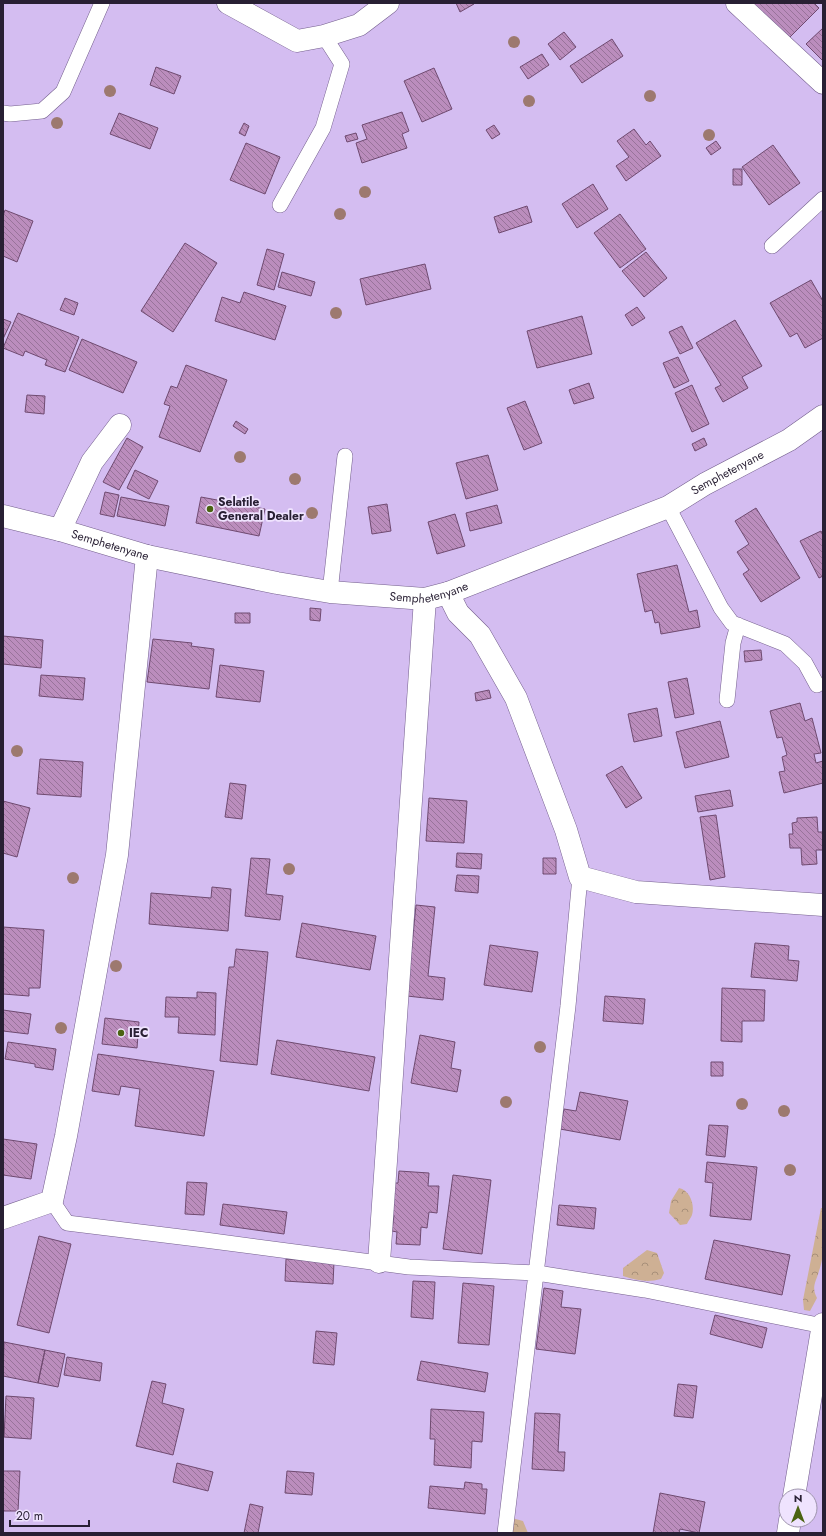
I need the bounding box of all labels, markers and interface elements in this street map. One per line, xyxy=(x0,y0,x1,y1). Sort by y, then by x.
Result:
street label: Semphetenyane xyxy=(687,446,767,500)
place label: Selatile General Dealer xyxy=(218,493,304,525)
marker: Selatile General Dealer xyxy=(205,504,215,514)
street label: Semphetenyane xyxy=(69,525,151,565)
street label: Semphetenyane xyxy=(389,577,471,608)
place label: IEC xyxy=(129,1024,149,1042)
marker: IEC xyxy=(116,1028,126,1038)
north arrow xyxy=(778,1488,818,1528)
text: N xyxy=(794,1490,802,1506)
scale bar xyxy=(10,1502,89,1528)
text: 20 m xyxy=(16,1507,43,1525)

